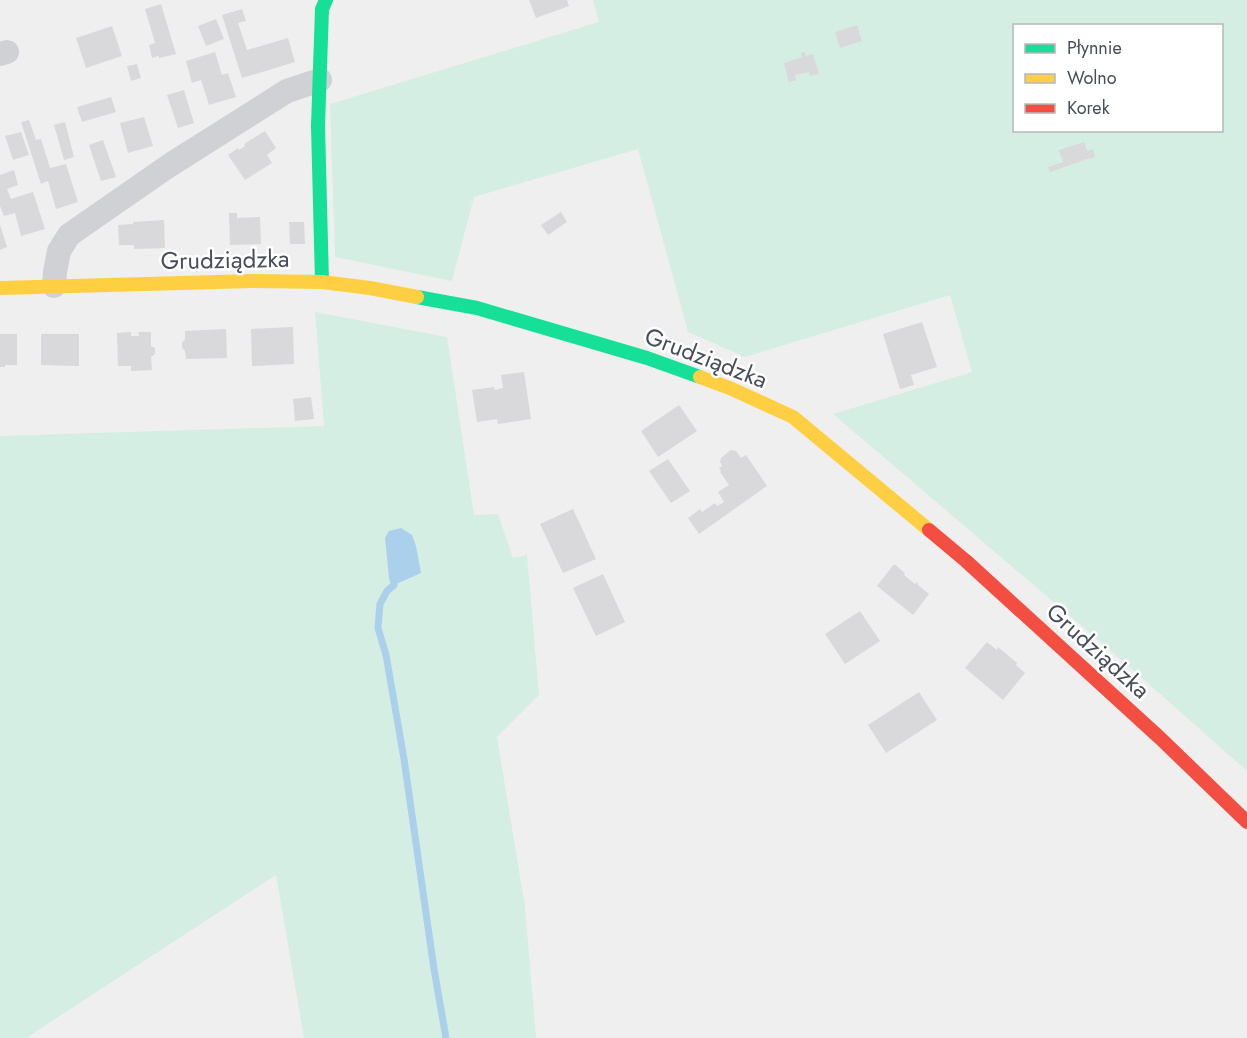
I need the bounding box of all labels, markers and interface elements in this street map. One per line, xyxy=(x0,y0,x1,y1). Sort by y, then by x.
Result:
legend xyxy=(1013,24,1223,132)
text: Płynnie xyxy=(1067,35,1122,61)
text: Wolno xyxy=(1067,65,1117,91)
text: Korek xyxy=(1067,95,1110,121)
street label: Grudziądzka xyxy=(160,241,290,278)
street label: Grudziądzka xyxy=(640,318,773,397)
street label: Grudziądzka xyxy=(1039,595,1158,707)

